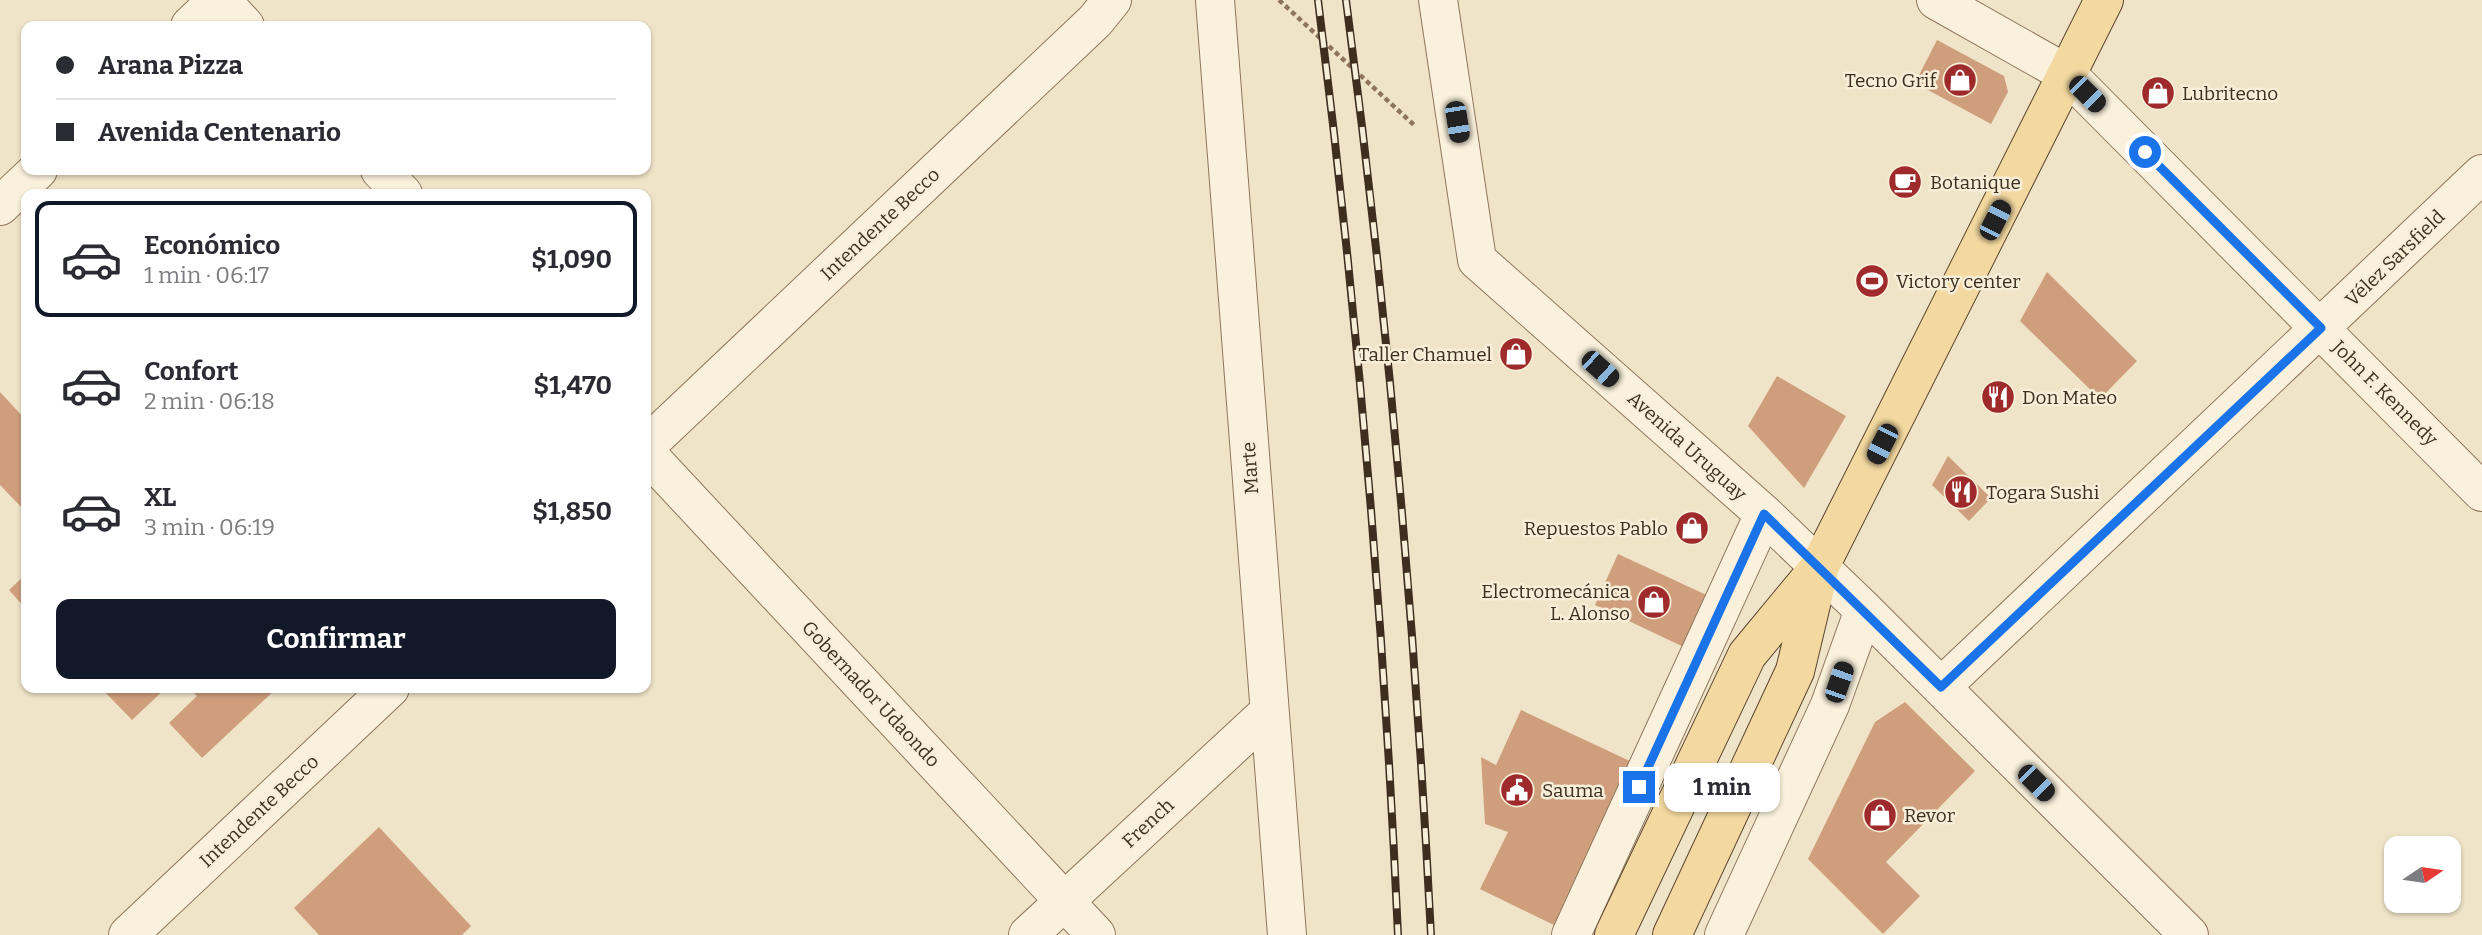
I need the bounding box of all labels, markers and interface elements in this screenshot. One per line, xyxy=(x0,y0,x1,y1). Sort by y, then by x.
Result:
text: Arana Pizza xyxy=(98,50,243,81)
shop icon: Tecno Grif xyxy=(1941,61,1979,99)
place label: Tecno Grif xyxy=(1845,69,1937,92)
car xyxy=(2065,72,2110,116)
shop icon: Lubritecno xyxy=(2139,74,2177,112)
place label: Lubritecno xyxy=(2182,82,2278,105)
car xyxy=(1444,100,1471,144)
text: Avenida Centenario xyxy=(98,117,341,148)
route start xyxy=(2129,136,2161,168)
street label: Intendente Becco xyxy=(816,163,944,285)
cafe icon: Botanique xyxy=(1886,163,1924,201)
place label: Botanique xyxy=(1930,171,2021,194)
car xyxy=(1977,197,2014,243)
street label: Vélez Sarsfield xyxy=(2341,205,2449,311)
icon: car xyxy=(60,228,123,291)
text: Económico xyxy=(144,230,280,261)
text: $1,090 xyxy=(531,244,612,275)
text: 1 min · 06:17 xyxy=(144,261,269,289)
sports icon: Victory center xyxy=(1853,262,1891,300)
place label: Victory center xyxy=(1896,270,2021,293)
shop icon: Taller Chamuel xyxy=(1497,335,1535,373)
street label: John F. Kennedy xyxy=(2327,335,2443,451)
place label: Taller Chamuel xyxy=(1358,343,1492,366)
car xyxy=(1578,347,1623,391)
icon: car xyxy=(60,354,123,417)
text: Confort xyxy=(144,356,239,387)
text: $1,470 xyxy=(534,370,612,401)
restaurant icon: Don Mateo xyxy=(1979,378,2017,416)
place label: Don Mateo xyxy=(2022,386,2117,409)
text: 2 min · 06:18 xyxy=(144,387,275,415)
street label: Avenida Uruguay xyxy=(1623,387,1752,506)
car xyxy=(1864,421,1901,467)
street label: Marte xyxy=(1237,441,1263,495)
restaurant icon: Togara Sushi xyxy=(1942,473,1980,511)
icon: car xyxy=(60,480,123,543)
place label: Togara Sushi xyxy=(1986,481,2100,504)
text: XL xyxy=(144,482,176,513)
text: $1,850 xyxy=(532,496,612,527)
shop icon: Repuestos Pablo xyxy=(1673,509,1711,547)
text: 3 min · 06:19 xyxy=(144,513,275,541)
place label: Repuestos Pablo xyxy=(1524,517,1668,540)
place label: Electromecánica L. Alonso xyxy=(1481,580,1631,625)
shop icon: Electromecánica L. Alonso xyxy=(1635,583,1673,621)
button: Confirmar xyxy=(56,599,616,679)
street label: Gobernador Udaondo xyxy=(797,616,945,772)
car xyxy=(1823,659,1856,705)
street label: Intendente Becco xyxy=(195,750,323,872)
car xyxy=(2014,761,2059,805)
callout: 1 min xyxy=(1664,762,1779,812)
public building icon: Sauma xyxy=(1498,771,1536,809)
route end xyxy=(1623,771,1655,803)
text: 1 min xyxy=(1693,773,1751,801)
place label: Sauma xyxy=(1542,779,1604,802)
street label: French xyxy=(1117,793,1179,853)
shop icon: Revor xyxy=(1861,796,1899,834)
place label: Revor xyxy=(1904,804,1956,827)
north arrow xyxy=(2384,836,2460,914)
map controls xyxy=(2384,836,2461,913)

